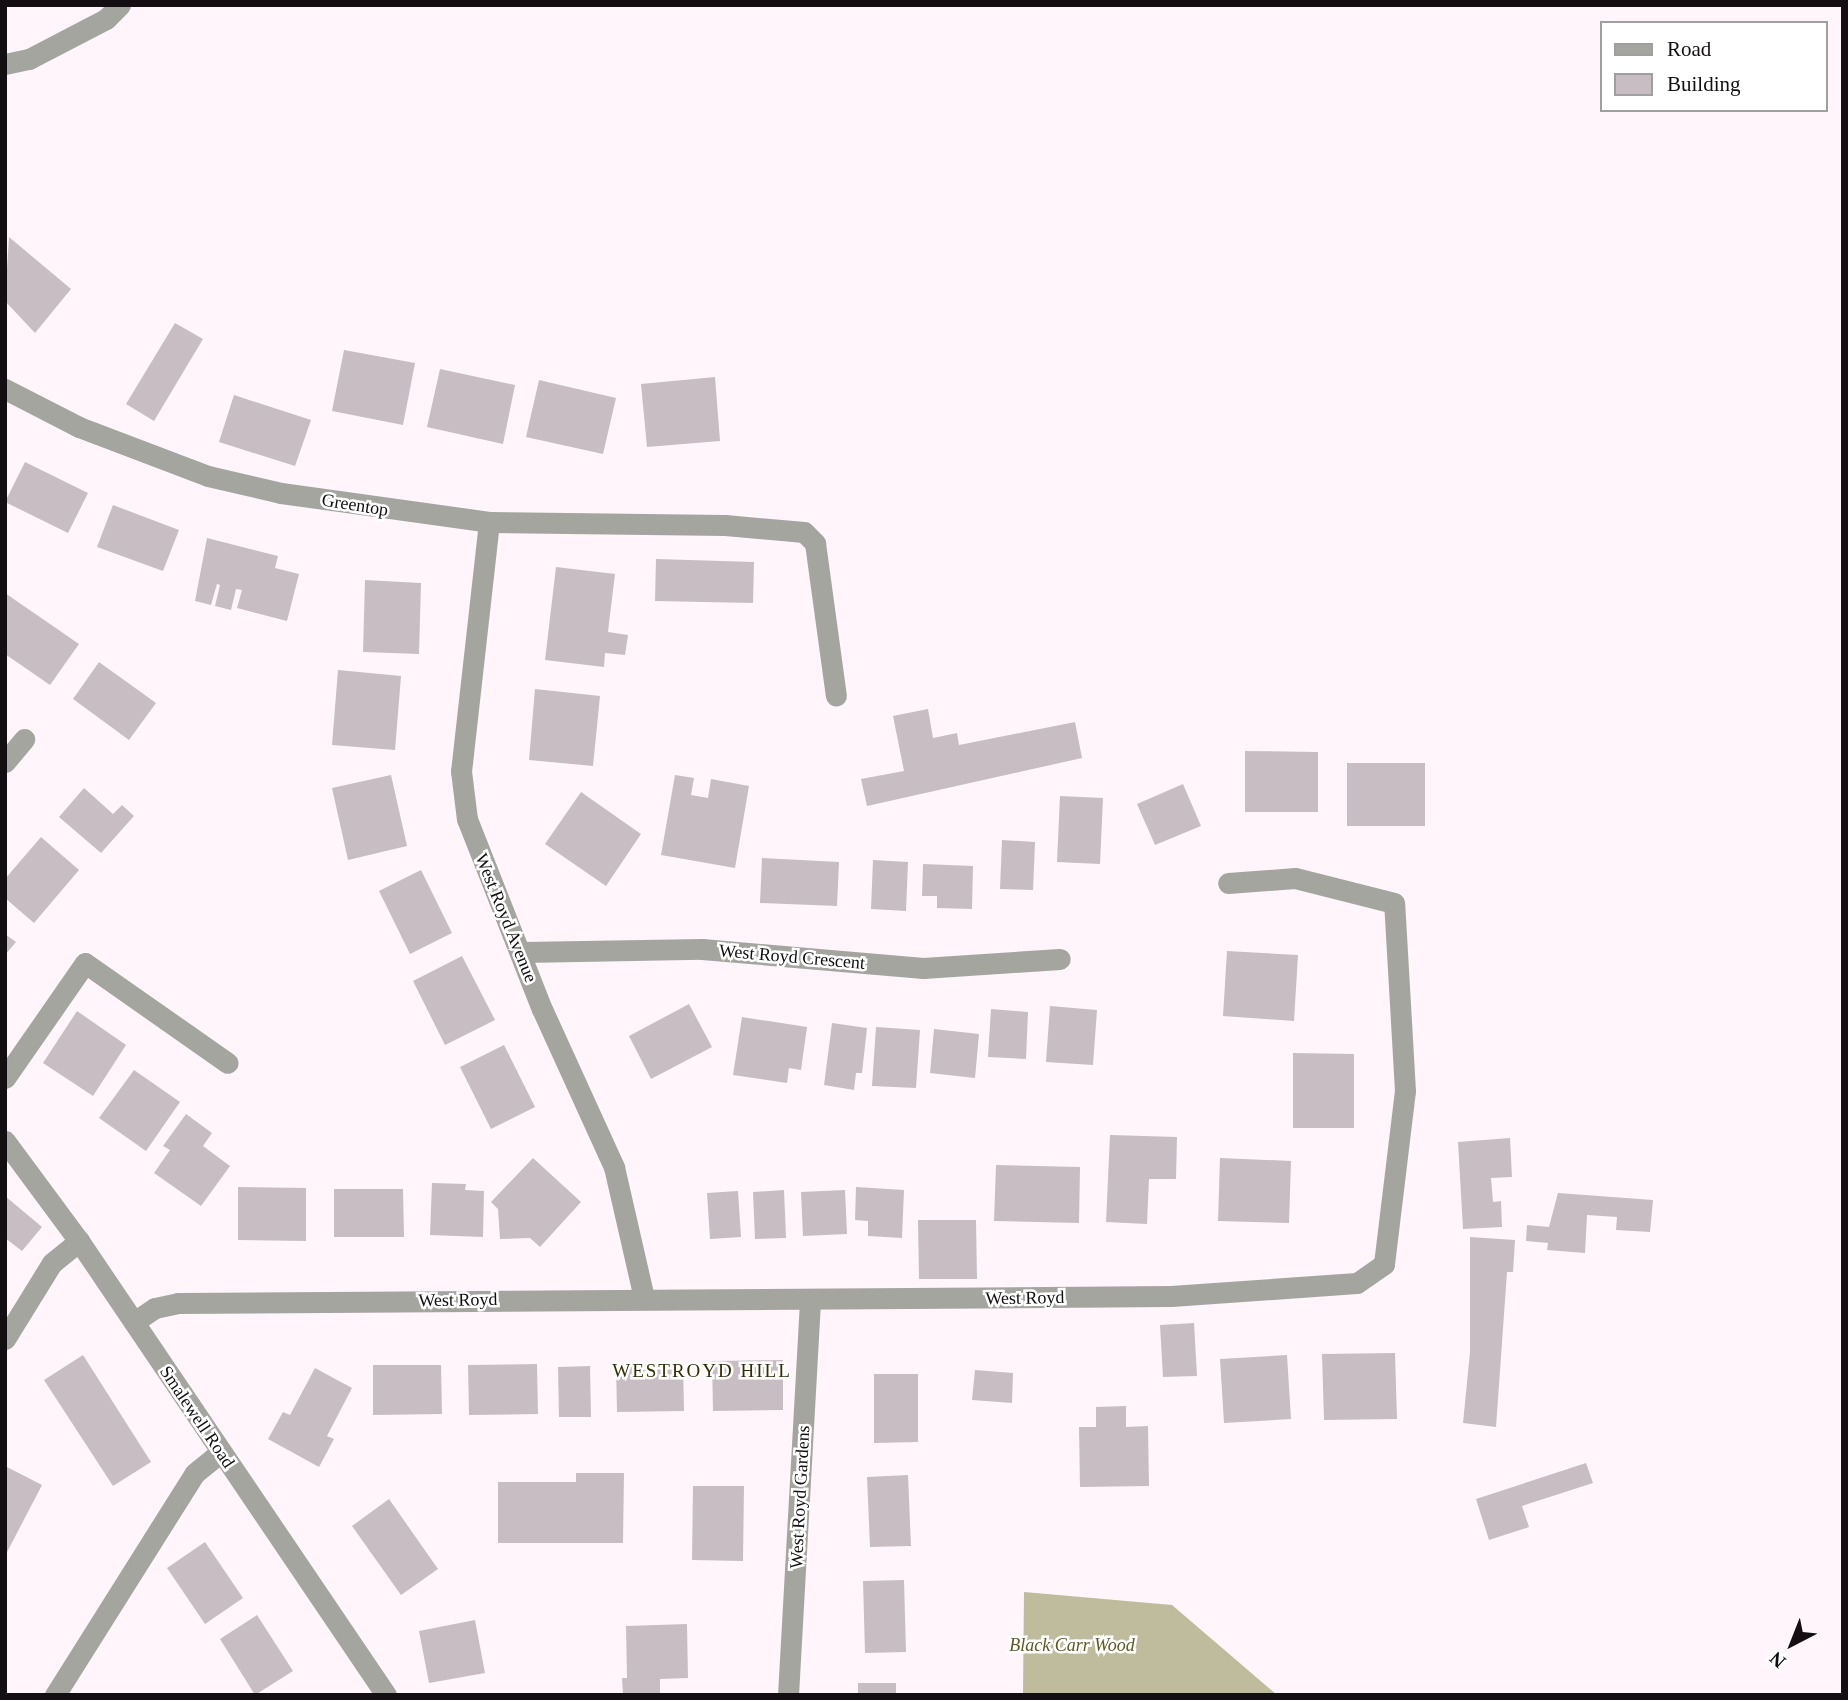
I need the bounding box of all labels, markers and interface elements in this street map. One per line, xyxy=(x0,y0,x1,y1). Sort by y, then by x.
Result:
legend xyxy=(1600,21,1827,112)
text: Road xyxy=(1667,37,1711,61)
text: Building xyxy=(1667,72,1741,96)
street label: Greentop xyxy=(320,489,390,521)
street label: West Royd Avenue xyxy=(470,850,542,986)
street label: West Royd Crescent xyxy=(718,940,866,974)
street label: West Royd xyxy=(985,1287,1065,1309)
street label: West Royd xyxy=(418,1289,498,1311)
district label: WESTROYD HILL xyxy=(614,1360,790,1382)
street label: Smalewell Road xyxy=(155,1362,239,1472)
street label: West Royd Gardens xyxy=(785,1425,815,1569)
north arrow xyxy=(1757,1609,1827,1679)
park label: Black Carr Wood xyxy=(1009,1634,1135,1656)
text: N xyxy=(1765,1648,1790,1672)

